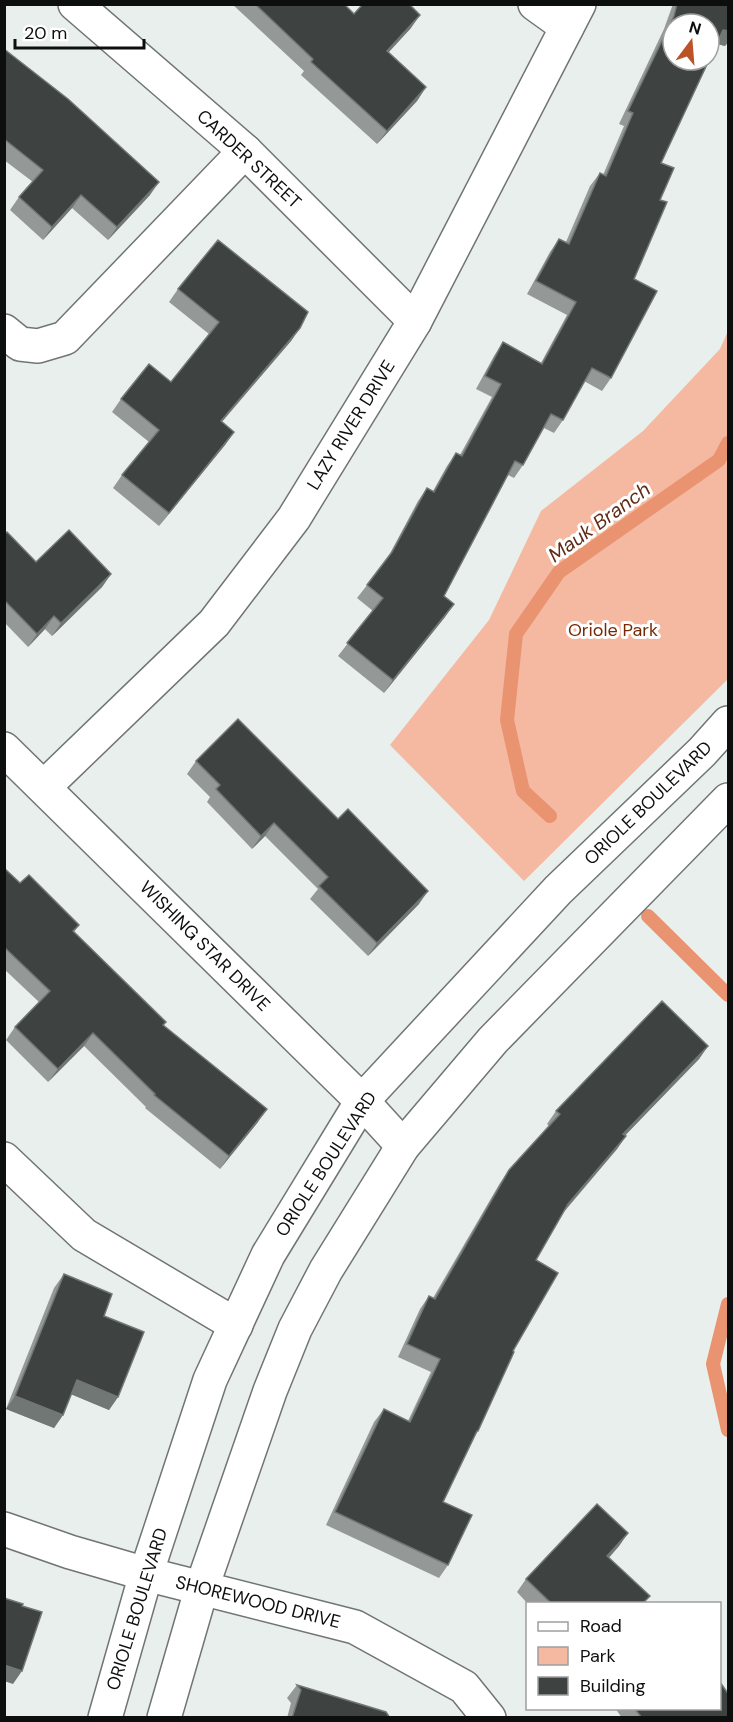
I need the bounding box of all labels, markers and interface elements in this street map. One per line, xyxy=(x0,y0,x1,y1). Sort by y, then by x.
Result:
scale bar xyxy=(15,12,144,50)
north arrow xyxy=(661,12,721,72)
text: N xyxy=(686,16,704,40)
text: 20 m xyxy=(24,21,67,45)
street label: CARDER STREET xyxy=(192,104,306,214)
street label: LAZY RIVER DRIVE xyxy=(301,356,401,494)
water label: Mauk Branch xyxy=(543,476,655,568)
park label: Oriole Park xyxy=(568,618,658,642)
street label: ORIOLE BOULEVARD xyxy=(579,736,717,870)
street label: WISHING STAR DRIVE xyxy=(135,876,275,1016)
street label: ORIOLE BOULEVARD xyxy=(270,1087,382,1241)
street label: ORIOLE BOULEVARD xyxy=(101,1525,173,1693)
street label: SHOREWOOD DRIVE xyxy=(173,1570,343,1634)
legend xyxy=(526,1602,721,1710)
text: Road xyxy=(580,1614,622,1638)
text: Park xyxy=(580,1644,616,1668)
text: Building xyxy=(580,1674,645,1698)

